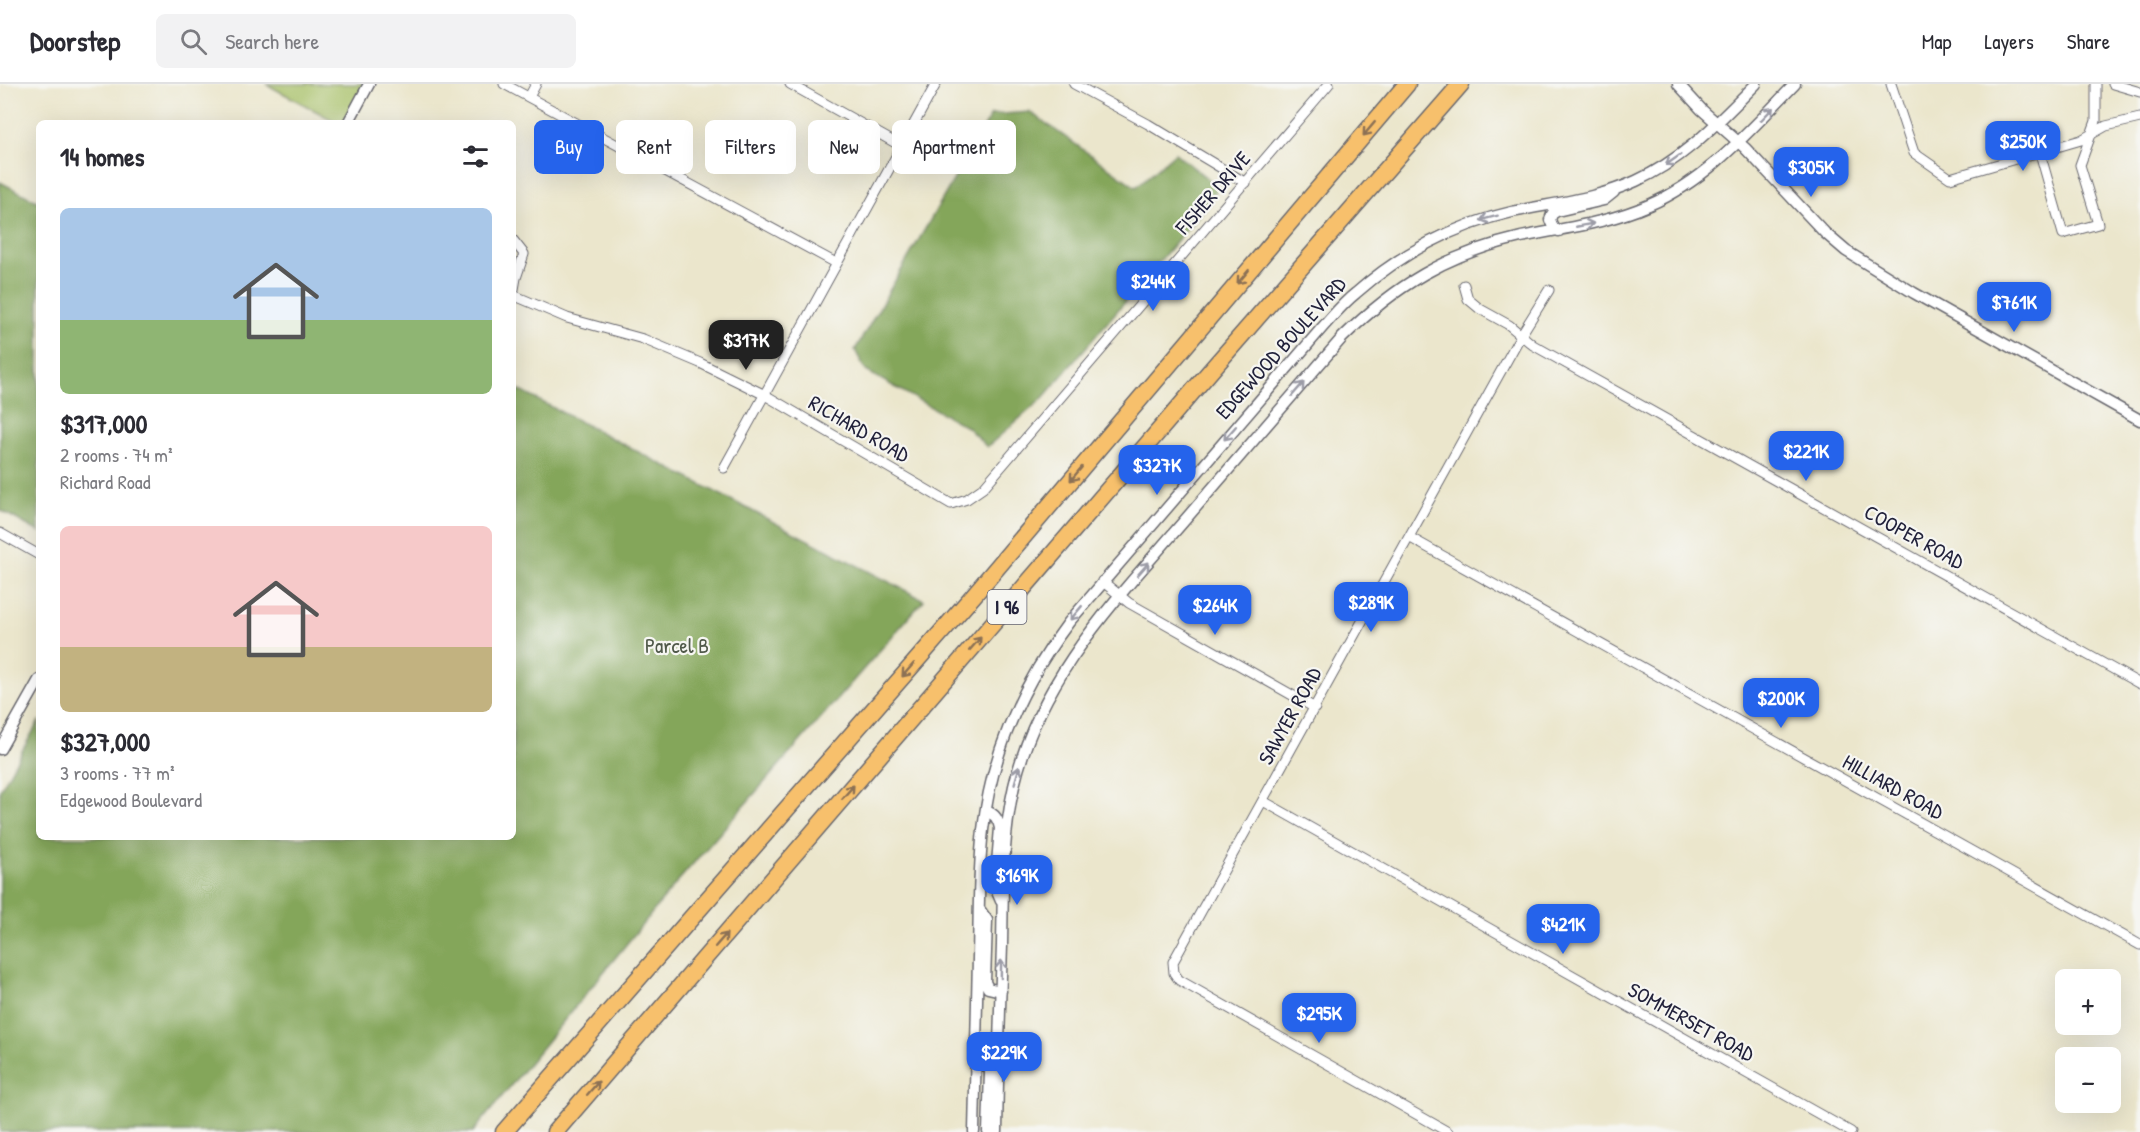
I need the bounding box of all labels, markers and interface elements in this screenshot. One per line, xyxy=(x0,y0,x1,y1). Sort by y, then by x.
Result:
search box xyxy=(156,14,576,68)
text: Doorstep xyxy=(30,22,120,60)
icon: search xyxy=(177,25,210,58)
text: Search here xyxy=(225,26,319,56)
text: Map xyxy=(1922,27,1951,56)
text: Layers xyxy=(1984,27,2034,56)
text: Share xyxy=(2067,27,2110,56)
one-way arrow xyxy=(1759,106,1774,121)
chip: Buy xyxy=(534,120,604,174)
chip: Rent xyxy=(616,120,693,174)
chip: Filters xyxy=(705,120,796,174)
chip: New xyxy=(808,120,880,174)
chip: Apartment xyxy=(892,120,1016,174)
one-way arrow xyxy=(1362,121,1376,136)
pin: $250K xyxy=(1981,121,2065,172)
text: $250K xyxy=(1999,127,2047,154)
text: 14 homes xyxy=(60,139,145,174)
icon: filters xyxy=(459,140,492,173)
street label: FISHER DRIVE xyxy=(1168,145,1257,241)
pin: $305K xyxy=(1769,147,1853,198)
text: $305K xyxy=(1788,153,1834,180)
one-way arrow xyxy=(1666,154,1682,166)
one-way arrow xyxy=(1480,213,1499,224)
one-way arrow xyxy=(1575,219,1595,230)
icon: home xyxy=(222,247,330,355)
pin: $244K xyxy=(1111,261,1195,312)
text: $244K xyxy=(1131,267,1175,294)
one-way arrow xyxy=(1236,269,1249,285)
street label: EDGEWOOD BOULEVARD xyxy=(1209,270,1352,425)
pin: $761K xyxy=(1972,282,2056,333)
text: $761K xyxy=(1991,288,2037,315)
pin: $317K xyxy=(704,320,788,371)
text: $317K xyxy=(723,326,769,353)
one-way arrow xyxy=(1291,382,1305,397)
street label: RICHARD ROAD xyxy=(804,388,915,469)
text: $317,000 xyxy=(60,406,147,441)
one-way arrow xyxy=(1224,425,1237,441)
pin: $221K xyxy=(1764,431,1848,482)
text: $221K xyxy=(1783,437,1829,464)
text: 2 rooms · 74 m² xyxy=(60,441,172,468)
pin: $327K xyxy=(1115,445,1199,496)
text: $327K xyxy=(1133,451,1181,478)
one-way arrow xyxy=(1069,466,1083,481)
text: Richard Road xyxy=(60,468,150,495)
street label: COOPER ROAD xyxy=(1859,497,1969,576)
one-way arrow xyxy=(1136,561,1150,576)
icon: home xyxy=(222,565,330,673)
pin: $289K xyxy=(1329,582,1413,633)
pin: $264K xyxy=(1173,585,1257,636)
text: $289K xyxy=(1348,588,1394,615)
road number: I 96 xyxy=(988,590,1026,624)
text: $264K xyxy=(1192,591,1238,618)
one-way arrow xyxy=(1069,605,1083,620)
park label: Parcel B xyxy=(645,631,709,660)
one-way arrow xyxy=(968,637,982,652)
one-way arrow xyxy=(901,662,915,677)
street label: SAWYER ROAD xyxy=(1251,662,1328,770)
pin: $200K xyxy=(1739,678,1823,729)
text: $200K xyxy=(1757,684,1805,711)
text: $327,000 xyxy=(60,724,150,759)
street label: HILLIARD ROAD xyxy=(1838,747,1949,826)
text: 3 rooms · 77 m² xyxy=(60,759,174,786)
one-way arrow xyxy=(1012,766,1024,785)
one-way arrow xyxy=(841,785,855,800)
text: Edgewood Boulevard xyxy=(60,786,202,813)
pin: $169K xyxy=(975,855,1059,906)
text: $169K xyxy=(995,861,1039,888)
pin: $421K xyxy=(1521,904,1605,955)
text: $421K xyxy=(1541,910,1585,937)
one-way arrow xyxy=(714,932,727,948)
one-way arrow xyxy=(996,959,1007,979)
map controls xyxy=(2055,969,2121,1113)
button: + xyxy=(2055,969,2121,1035)
street label: SOMMERSET ROAD xyxy=(1623,975,1760,1068)
pin: $295K xyxy=(1277,993,1361,1044)
text: $295K xyxy=(1296,999,1342,1026)
pin: $229K xyxy=(962,1032,1046,1083)
text: $229K xyxy=(981,1038,1027,1065)
button: − xyxy=(2055,1047,2121,1113)
one-way arrow xyxy=(586,1081,600,1096)

